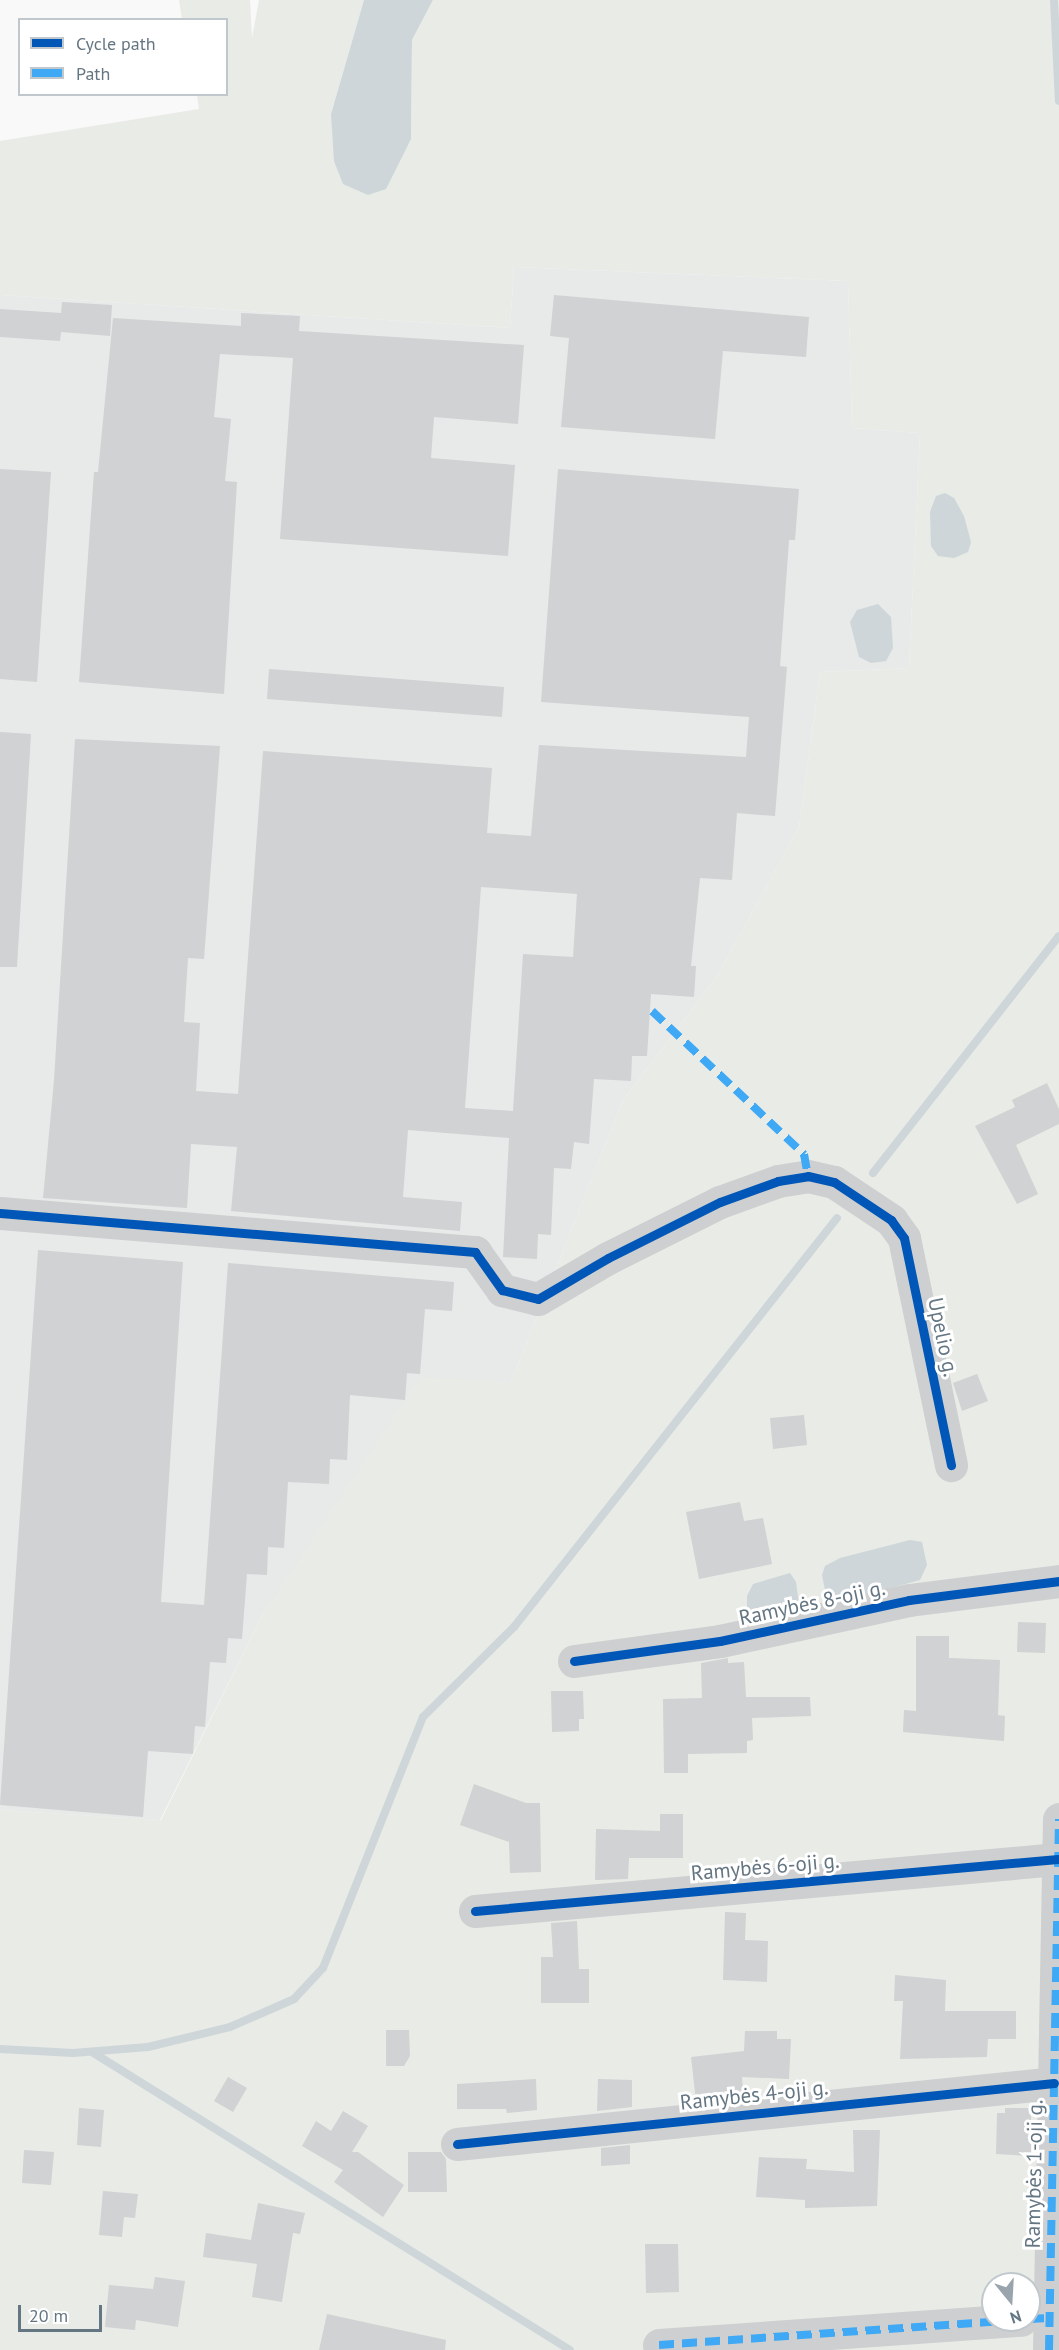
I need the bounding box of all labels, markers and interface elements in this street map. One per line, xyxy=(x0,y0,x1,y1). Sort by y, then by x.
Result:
legend xyxy=(18,18,228,96)
text: Cycle path xyxy=(76,32,156,55)
text: Path xyxy=(76,62,110,85)
street label: Upelio g. xyxy=(922,1295,964,1379)
street label: Ramybės 8-oji g. xyxy=(737,1575,887,1631)
street label: Ramybės 6-oji g. xyxy=(690,1848,840,1886)
street label: Ramybės 4-oji g. xyxy=(679,2075,829,2115)
street label: Ramybės 1-oji g. xyxy=(1020,2099,1048,2249)
north arrow xyxy=(981,2272,1041,2332)
scale bar xyxy=(21,2293,105,2331)
text: 20 m xyxy=(29,2304,68,2327)
text: N xyxy=(1008,2306,1024,2328)

